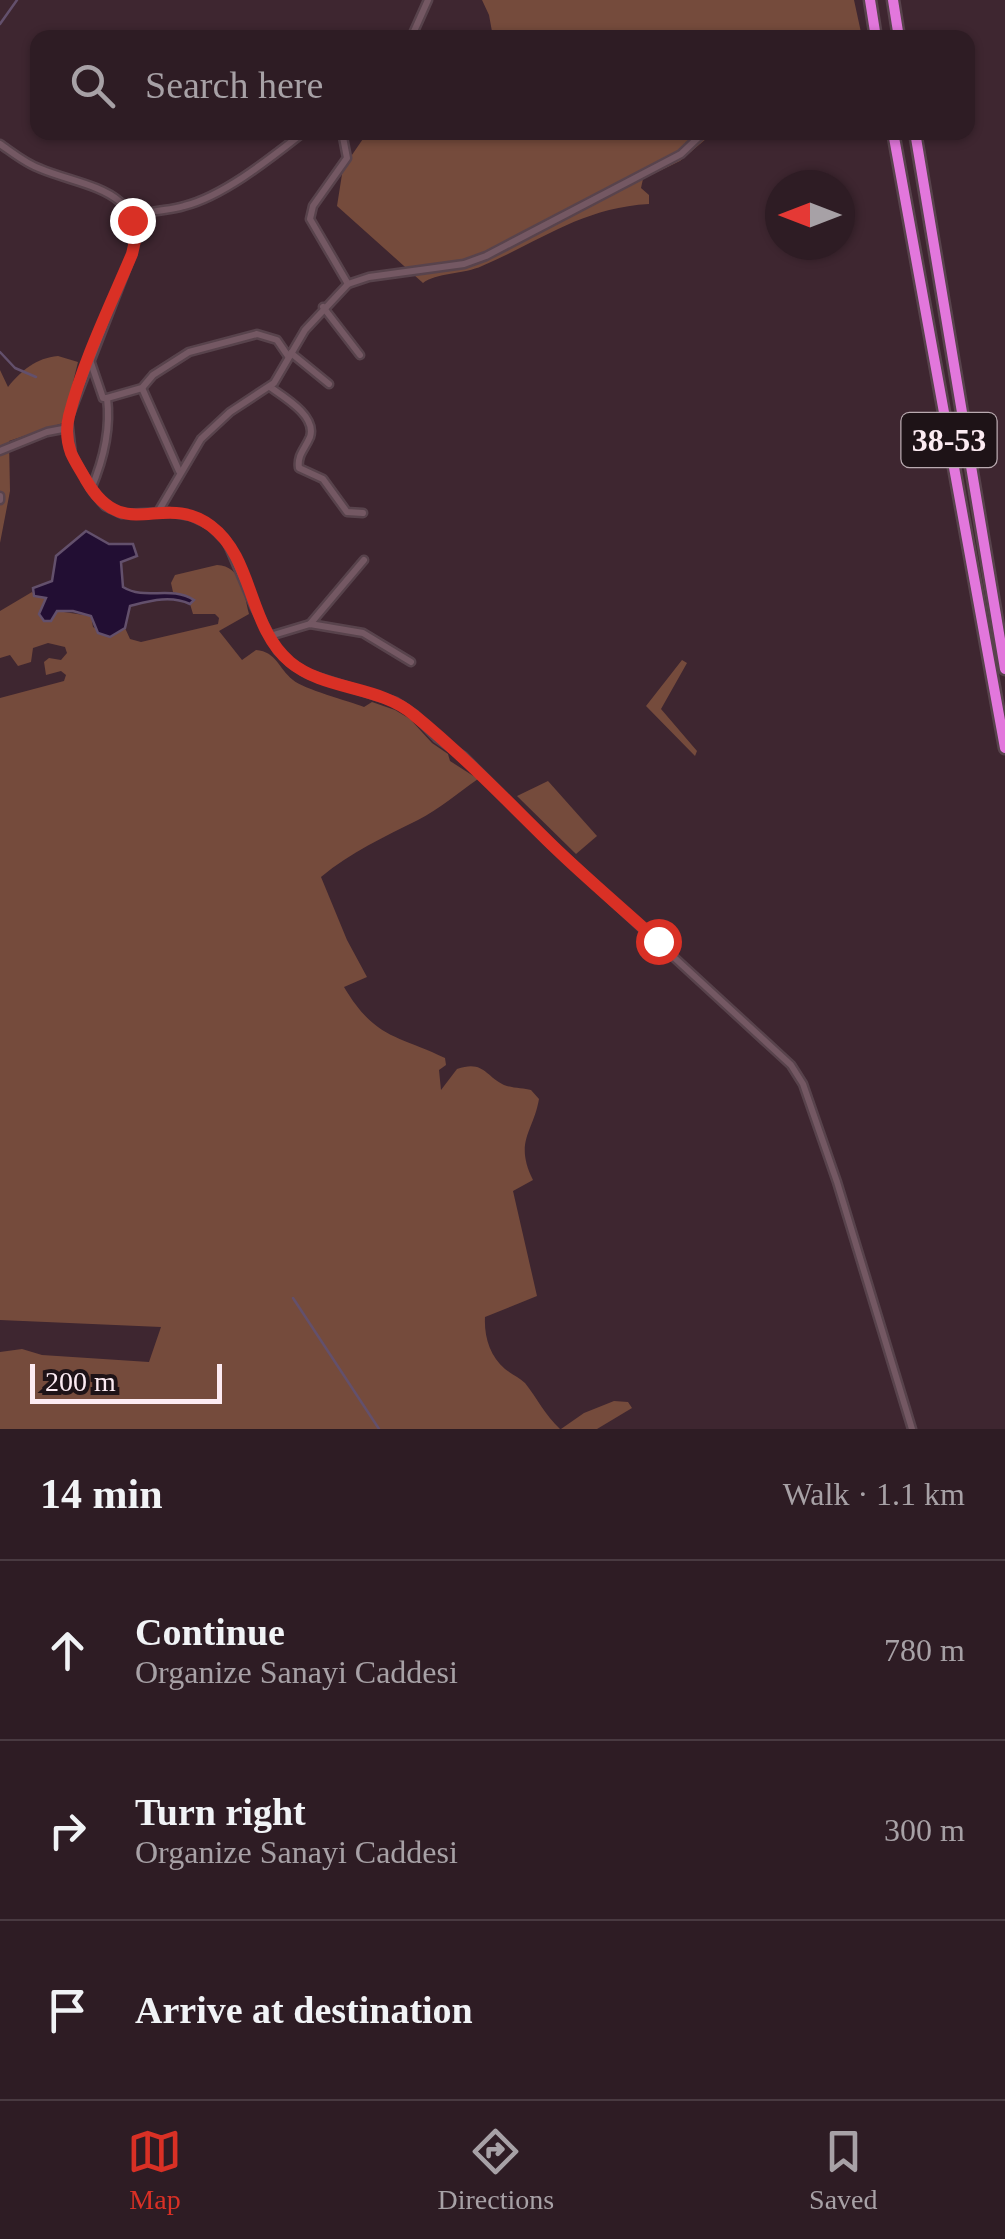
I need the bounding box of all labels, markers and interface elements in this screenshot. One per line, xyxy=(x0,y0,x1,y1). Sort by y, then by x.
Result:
search box xyxy=(30,30,975,140)
icon: search xyxy=(65,58,120,113)
text: Search here xyxy=(145,64,323,106)
north arrow xyxy=(765,170,855,260)
route end xyxy=(110,198,156,244)
road number: 38-53 xyxy=(902,413,996,467)
route start xyxy=(636,919,682,965)
scale bar xyxy=(30,1359,222,1404)
text: 200 m xyxy=(45,1366,116,1397)
text: 14 min xyxy=(40,1471,163,1517)
text: Walk · 1.1 km xyxy=(783,1476,965,1512)
text: Continue xyxy=(135,1611,285,1653)
icon: ahead xyxy=(40,1623,95,1678)
text: 780 m xyxy=(884,1632,965,1668)
text: Organize Sanayi Caddesi xyxy=(135,1654,458,1690)
text: Turn right xyxy=(135,1791,306,1833)
icon: right xyxy=(40,1803,95,1858)
text: 300 m xyxy=(884,1812,965,1848)
text: Organize Sanayi Caddesi xyxy=(135,1834,458,1870)
icon: arrive xyxy=(40,1983,95,2038)
text: Arrive at destination xyxy=(135,1989,473,2031)
tab: Map xyxy=(127,2124,182,2216)
tab: Directions xyxy=(437,2124,554,2216)
tab: Saved xyxy=(809,2124,878,2216)

